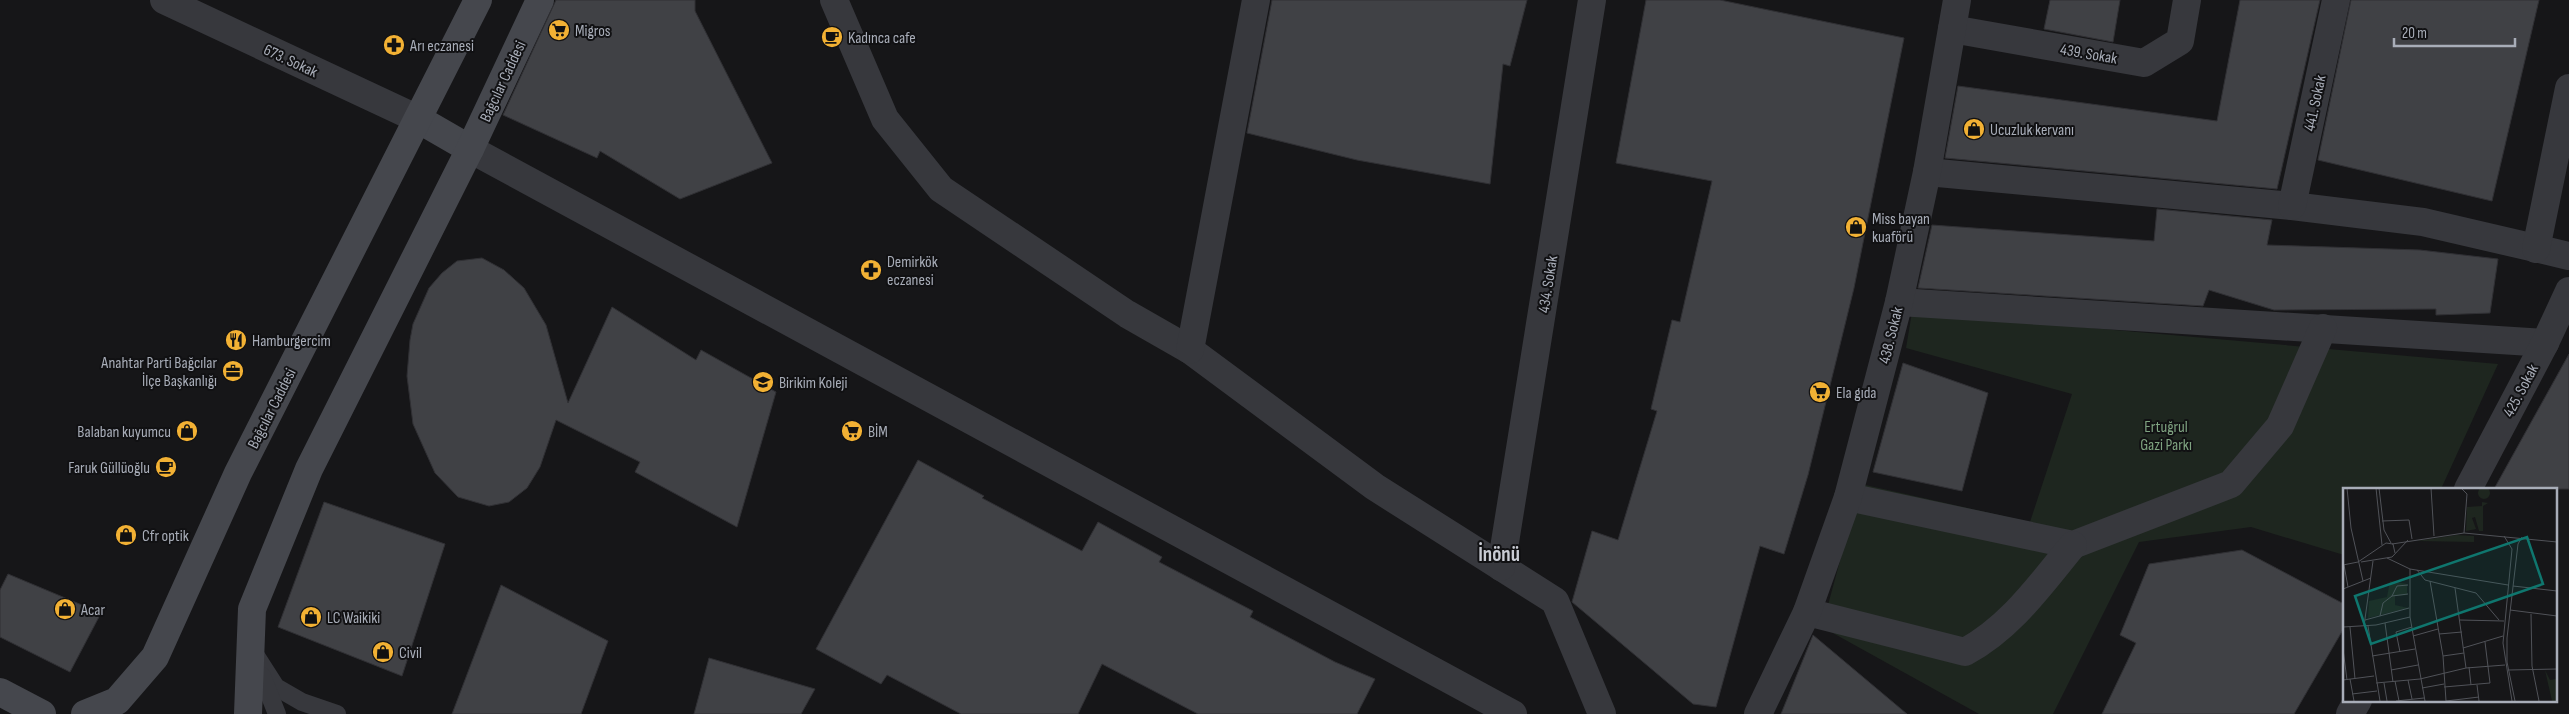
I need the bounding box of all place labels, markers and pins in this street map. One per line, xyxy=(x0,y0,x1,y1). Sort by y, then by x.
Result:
supermarket icon: Migros xyxy=(547,18,571,42)
place label: Migros xyxy=(575,22,611,41)
cafe icon: Kadınca cafe xyxy=(820,25,844,49)
place label: Kadınca cafe xyxy=(848,29,916,48)
pharmacy icon: Arı eczanesi xyxy=(382,33,406,57)
place label: Arı eczanesi xyxy=(409,37,474,56)
shop icon: Ucuzluk kervanı xyxy=(1962,117,1986,141)
place label: Ucuzluk kervanı xyxy=(1990,121,2074,140)
place label: Miss bayan kuaförü xyxy=(1872,210,1930,247)
shop icon: Miss bayan kuaförü xyxy=(1844,215,1868,239)
place label: Demirkök eczanesi xyxy=(887,253,938,290)
pharmacy icon: Demirkök eczanesi xyxy=(859,258,883,282)
restaurant icon: Hamburgercim xyxy=(224,328,248,352)
place label: Hamburgercim xyxy=(252,332,331,351)
place label: Anahtar Parti Bağcılar İlçe Başkanlığı xyxy=(100,354,217,391)
office icon: Anahtar Parti Bağcılar İlçe Başkanlığı xyxy=(221,359,245,383)
school or university icon: Birikim Koleji xyxy=(751,370,775,394)
place label: Birikim Koleji xyxy=(779,374,847,393)
supermarket icon: Ela gıda xyxy=(1808,380,1832,404)
place label: Ela gıda xyxy=(1836,384,1876,403)
shop icon: Balaban kuyumcu xyxy=(175,419,199,443)
supermarket icon: BİM xyxy=(840,419,864,443)
place label: Balaban kuyumcu xyxy=(77,423,171,442)
place label: BİM xyxy=(868,423,888,442)
cafe icon: Faruk Güllüoğlu xyxy=(154,455,178,479)
place label: Faruk Güllüoğlu xyxy=(68,459,150,478)
shop icon: Cfr optik xyxy=(114,523,138,547)
place label: Cfr optik xyxy=(142,527,189,546)
shop icon: Acar xyxy=(53,597,77,621)
place label: Acar xyxy=(80,601,105,620)
shop icon: LC Waikiki xyxy=(299,605,323,629)
place label: LC Waikiki xyxy=(327,609,380,628)
shop icon: Civil xyxy=(371,640,395,664)
place label: Civil xyxy=(399,644,422,663)

